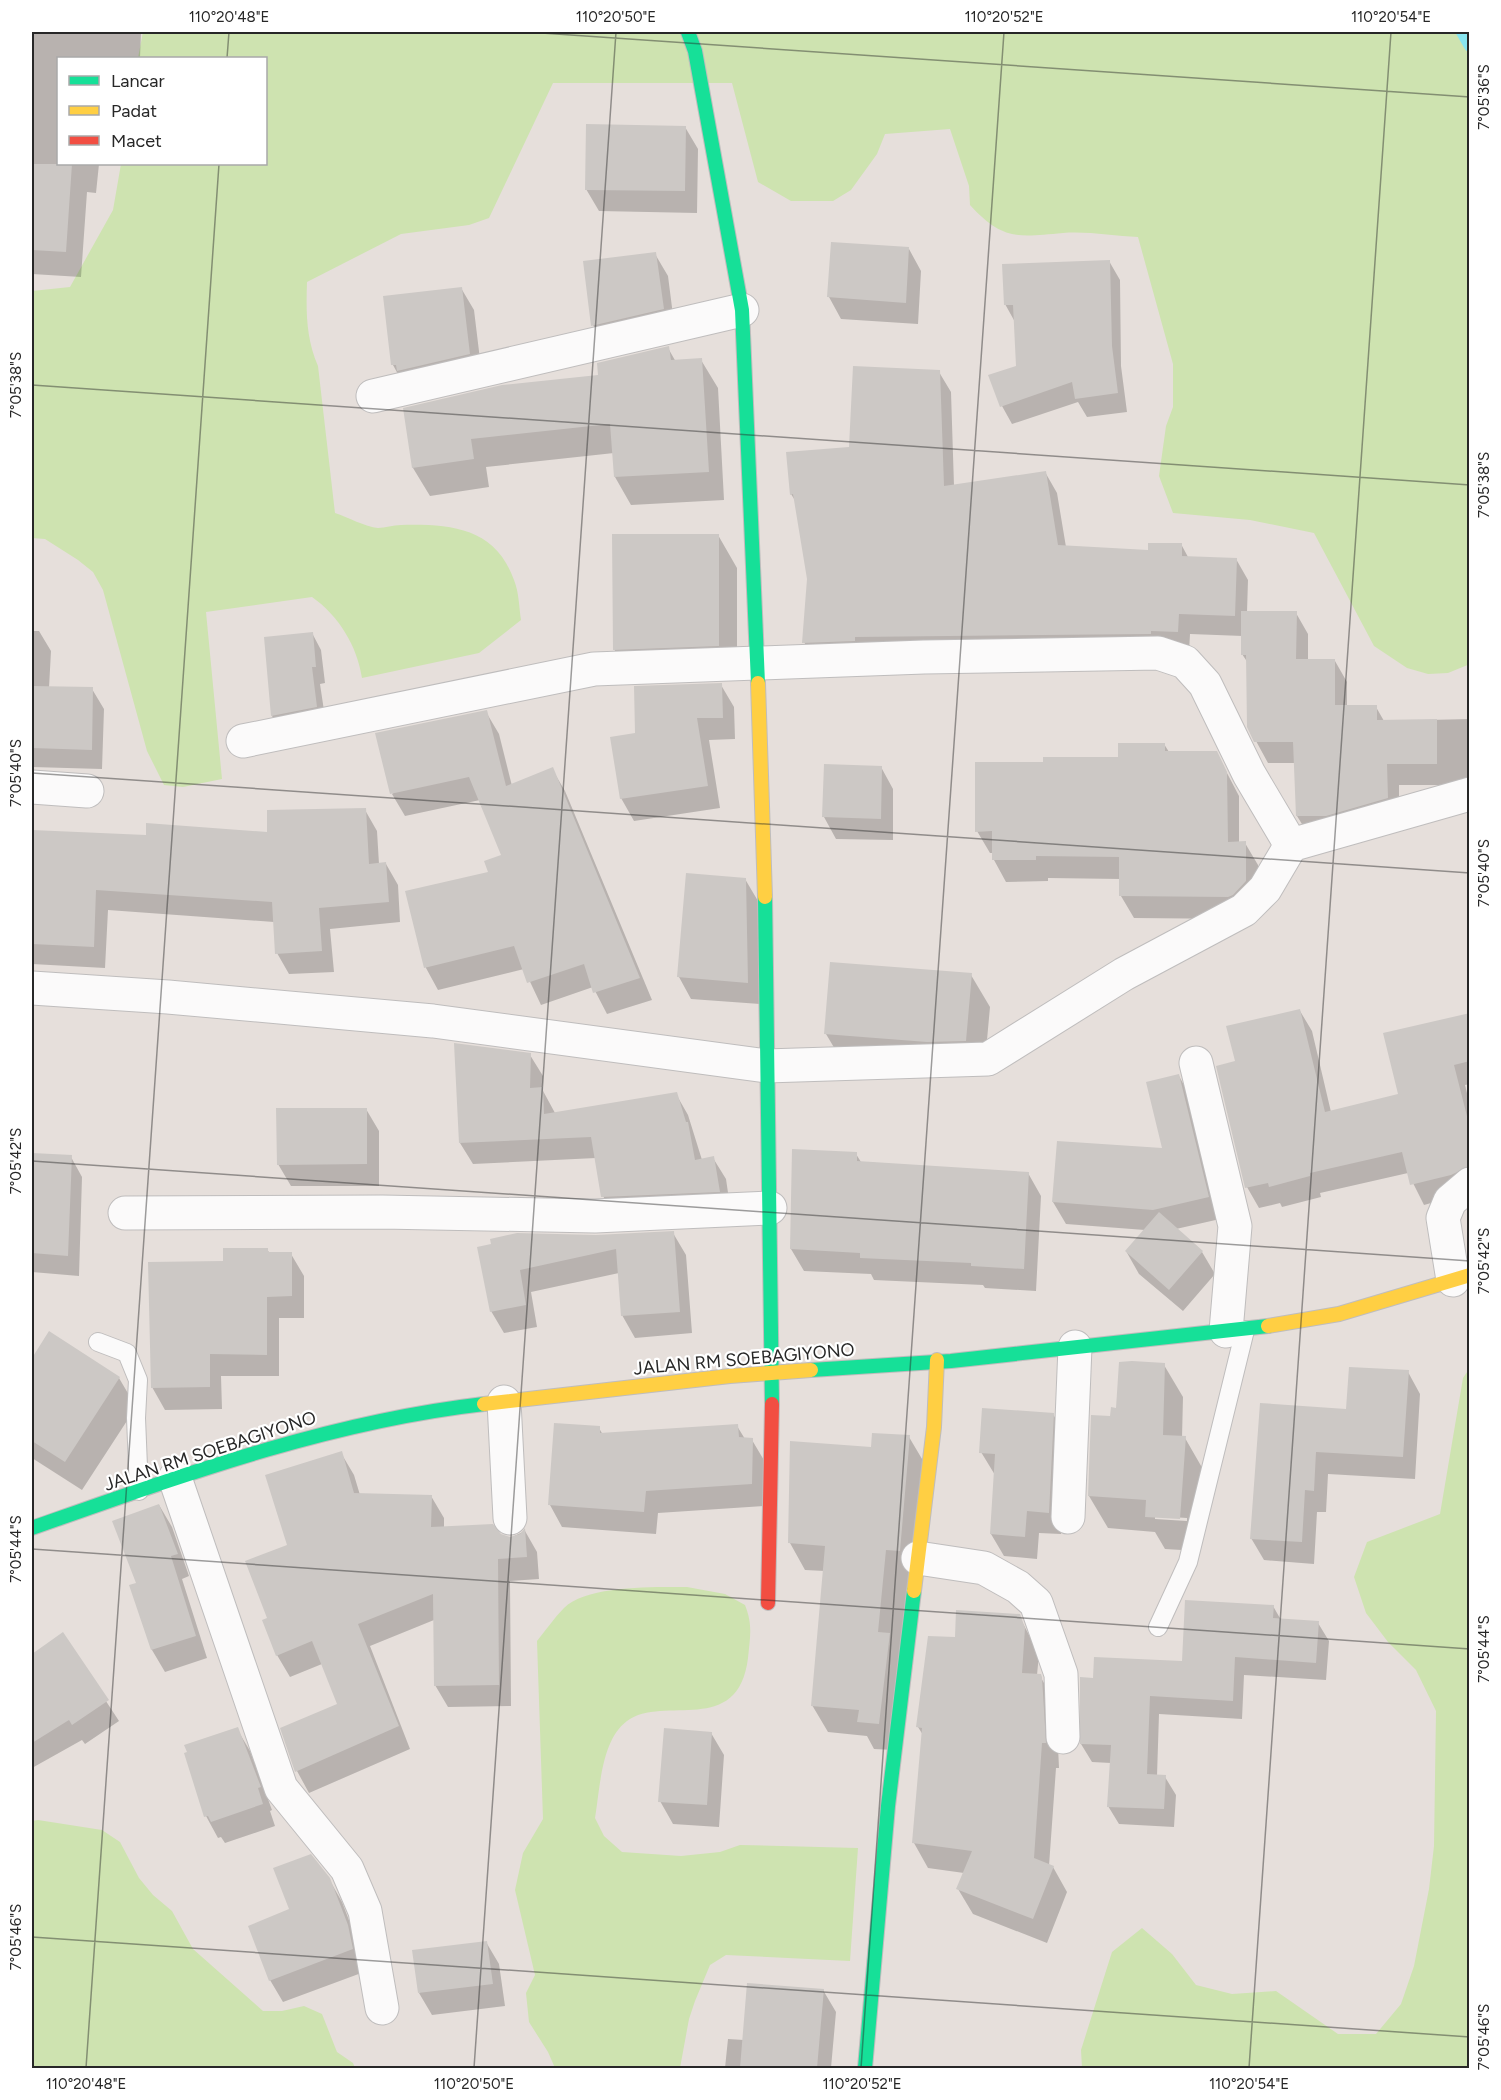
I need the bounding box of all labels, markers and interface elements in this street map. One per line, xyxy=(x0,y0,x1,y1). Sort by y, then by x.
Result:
text: 110°20'48"E xyxy=(189,8,269,26)
text: 110°20'50"E xyxy=(576,8,656,26)
text: 110°20'52"E xyxy=(964,8,1044,26)
text: 110°20'54"E xyxy=(1351,8,1431,26)
legend xyxy=(57,57,267,165)
text: 7°05'36"S xyxy=(1475,64,1493,130)
text: Lancar xyxy=(111,70,165,92)
text: Padat xyxy=(111,100,157,122)
text: Macet xyxy=(111,130,162,152)
text: 7°05'38"S xyxy=(7,352,25,418)
text: 7°05'38"S xyxy=(1475,452,1493,518)
text: 7°05'40"S xyxy=(7,739,25,807)
text: 7°05'40"S xyxy=(1475,839,1493,907)
text: 7°05'42"S xyxy=(7,1128,25,1194)
text: 7°05'42"S xyxy=(1475,1228,1493,1294)
street label: JALAN RM SOEBAGIYONO xyxy=(633,1338,855,1380)
street label: JALAN RM SOEBAGIYONO xyxy=(101,1406,319,1496)
text: 7°05'44"S xyxy=(7,1515,25,1583)
text: 7°05'44"S xyxy=(1475,1615,1493,1683)
text: 7°05'46"S xyxy=(7,1904,25,1970)
text: 7°05'46"S xyxy=(1475,2004,1493,2070)
text: 110°20'48"E xyxy=(46,2075,126,2093)
text: 110°20'50"E xyxy=(434,2075,514,2093)
text: 110°20'52"E xyxy=(822,2075,902,2093)
text: 110°20'54"E xyxy=(1209,2075,1289,2093)

